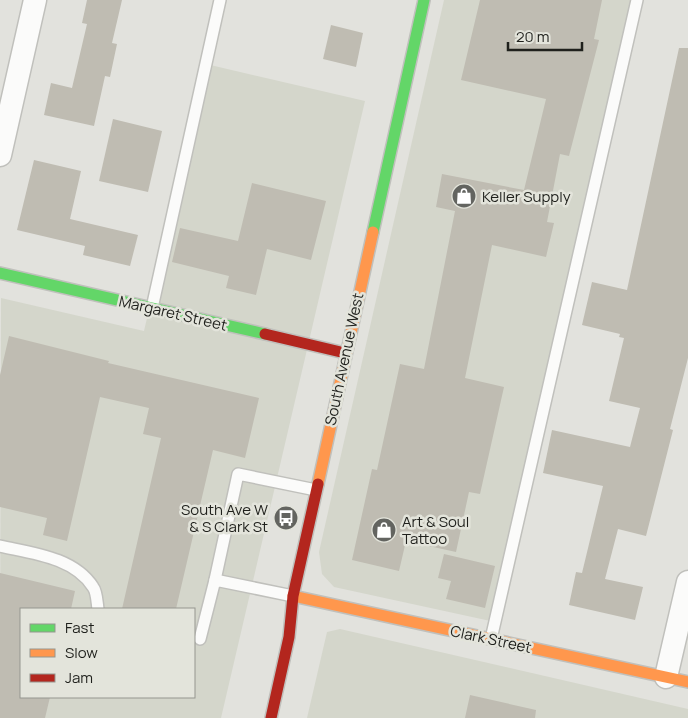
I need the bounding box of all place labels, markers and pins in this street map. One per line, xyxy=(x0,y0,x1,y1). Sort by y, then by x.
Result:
shop icon: Keller Supply xyxy=(451,183,477,209)
place label: Keller Supply xyxy=(482,186,571,207)
place label: South Ave W & S Clark St xyxy=(181,499,268,537)
bus stop icon: South Ave W & S Clark St xyxy=(273,505,299,531)
place label: Art & Soul Tattoo xyxy=(402,511,469,549)
shop icon: Art & Soul Tattoo xyxy=(371,517,397,543)

